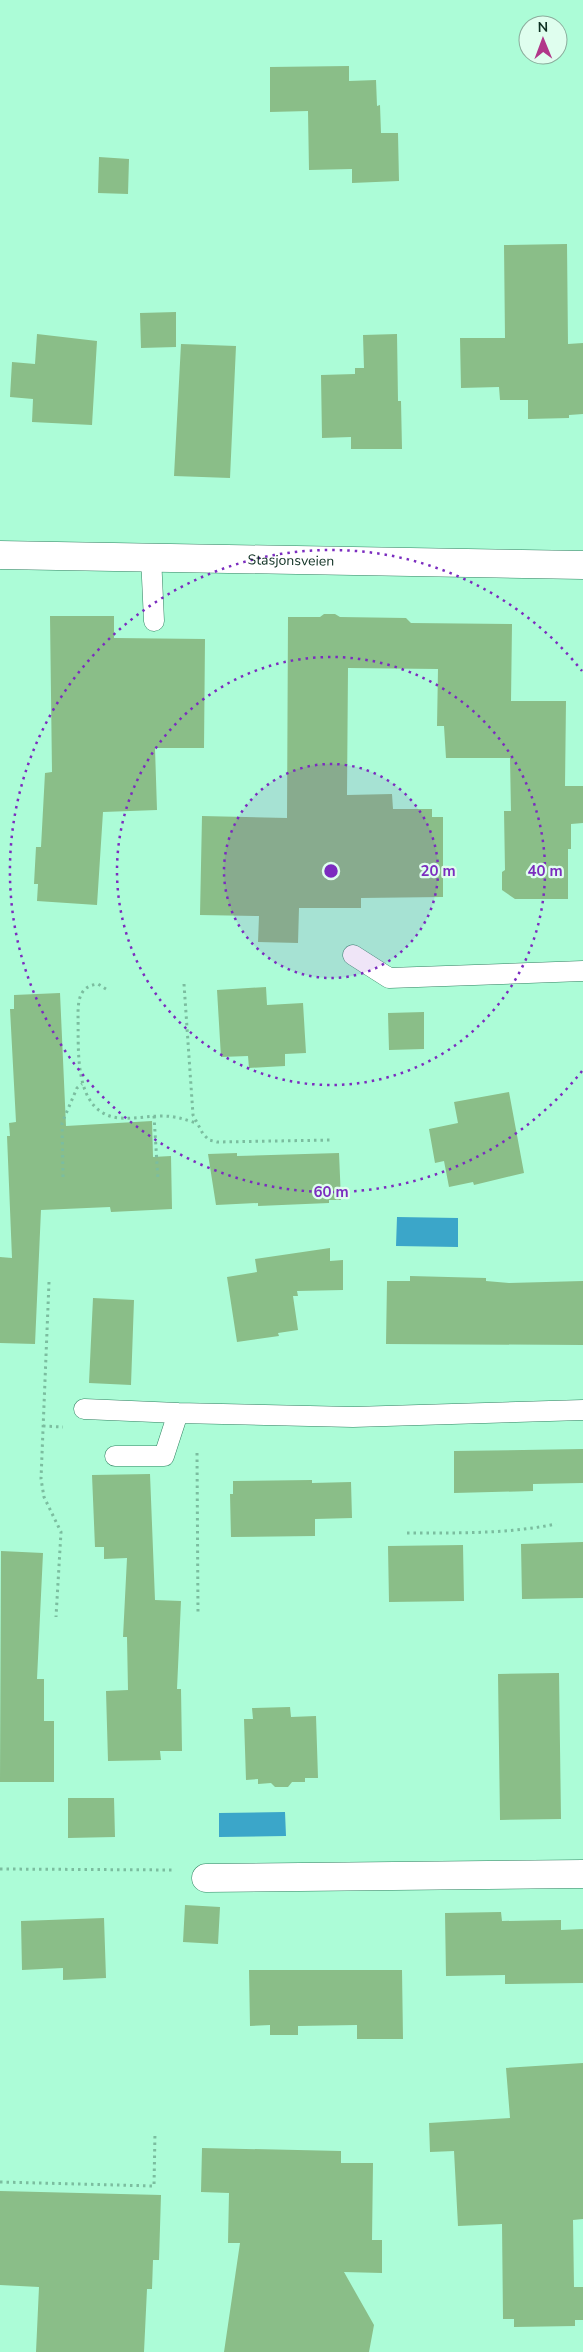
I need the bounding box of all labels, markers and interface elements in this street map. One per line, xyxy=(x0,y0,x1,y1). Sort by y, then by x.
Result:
north arrow xyxy=(518,15,568,65)
text: N xyxy=(537,18,548,37)
street label: Stasjonsveien xyxy=(248,550,334,570)
text: 20 m xyxy=(420,861,456,881)
text: 40 m xyxy=(527,861,563,881)
centre of rings xyxy=(322,862,340,880)
text: 60 m xyxy=(313,1182,349,1202)

